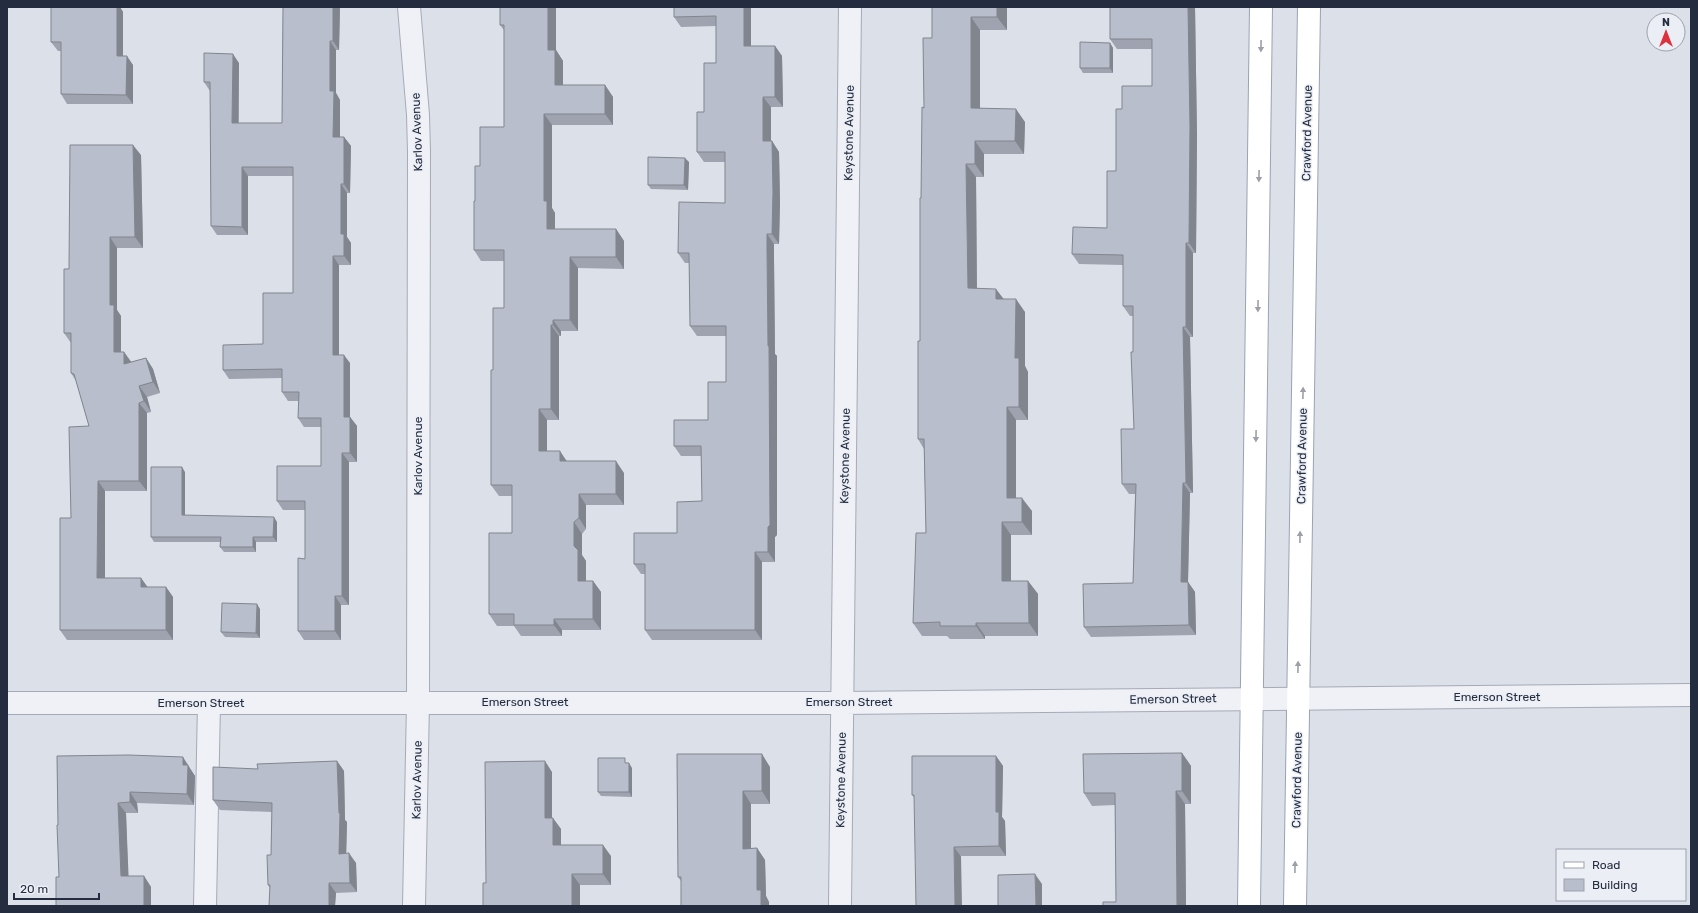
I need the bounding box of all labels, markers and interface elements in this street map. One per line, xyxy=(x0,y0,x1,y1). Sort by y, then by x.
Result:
north arrow xyxy=(1646,12,1686,52)
text: N xyxy=(1662,16,1670,29)
one-way arrow xyxy=(1258,40,1264,53)
street label: Crawford Avenue xyxy=(1299,84,1315,181)
street label: Keystone Avenue xyxy=(841,85,857,181)
street label: Karlov Avenue xyxy=(409,92,425,172)
one-way arrow xyxy=(1256,170,1262,183)
one-way arrow xyxy=(1254,300,1261,312)
one-way arrow xyxy=(1299,387,1306,399)
street label: Crawford Avenue xyxy=(1294,407,1310,504)
street label: Keystone Avenue xyxy=(837,408,853,504)
street label: Karlov Avenue xyxy=(411,416,425,495)
one-way arrow xyxy=(1253,430,1259,443)
one-way arrow xyxy=(1297,530,1303,543)
one-way arrow xyxy=(1295,660,1301,673)
street label: Emerson Street xyxy=(1453,690,1541,704)
street label: Emerson Street xyxy=(1129,691,1217,707)
street label: Emerson Street xyxy=(481,695,569,709)
street label: Emerson Street xyxy=(805,695,893,709)
street label: Emerson Street xyxy=(157,696,245,710)
street label: Crawford Avenue xyxy=(1289,731,1305,828)
street label: Keystone Avenue xyxy=(833,732,849,828)
street label: Karlov Avenue xyxy=(409,740,425,820)
legend xyxy=(1556,849,1686,901)
text: Road xyxy=(1592,858,1620,872)
one-way arrow xyxy=(1292,860,1298,873)
scale bar xyxy=(14,875,99,901)
text: Building xyxy=(1592,878,1638,892)
text: 20 m xyxy=(20,882,48,896)

